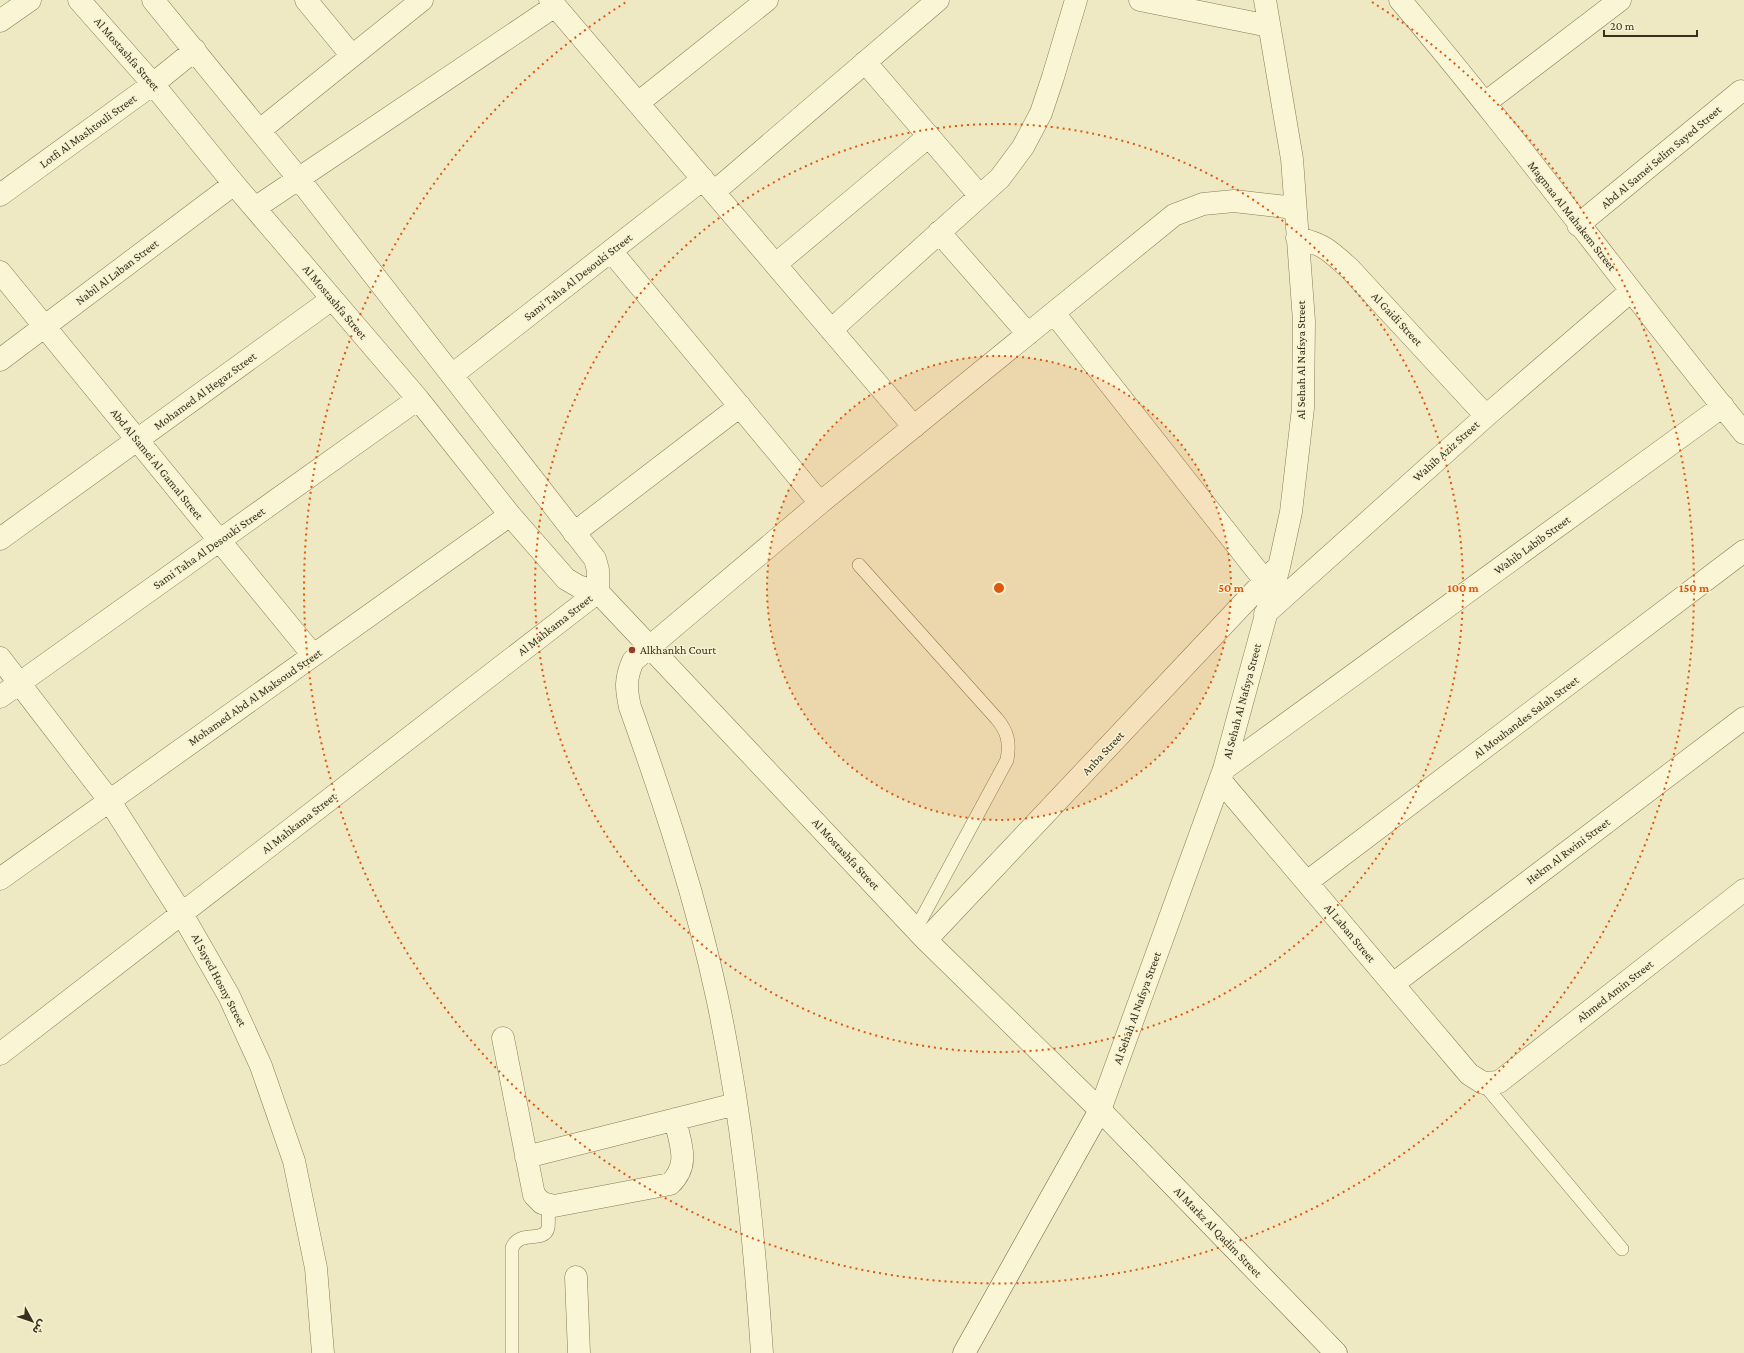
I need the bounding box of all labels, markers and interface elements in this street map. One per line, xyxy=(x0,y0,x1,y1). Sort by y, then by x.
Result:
scale bar xyxy=(1604,12,1697,38)
street label: Al Mostashfa Street xyxy=(91,14,163,94)
text: 20 m xyxy=(1610,19,1635,33)
street label: Lotfi Al Mashtouli Street xyxy=(37,91,140,171)
street label: Abd Al Samei Selim Sayed Street xyxy=(1598,102,1725,211)
street label: Magmaa Al Mahakem Street xyxy=(1525,158,1620,274)
street label: Sami Taha Al Desouki Street xyxy=(521,230,636,324)
street label: Nabil Al Laban Street xyxy=(73,236,162,308)
street label: Al Mostashfa Street xyxy=(300,262,371,343)
street label: Al Gaidi Street xyxy=(1369,289,1426,350)
street label: Al Sehah Al Nafsya Street xyxy=(1294,300,1308,419)
street label: Mohamed Al Hegaz Street xyxy=(151,348,260,433)
street label: Abd Al Samei Al Gamal Street xyxy=(108,405,207,523)
street label: Wahib Aziz Street xyxy=(1410,417,1483,484)
street label: Sami Taha Al Desouki Street xyxy=(150,503,269,592)
street label: Wahib Labib Street xyxy=(1491,512,1574,578)
centre of rings xyxy=(992,581,1006,595)
text: 50 m xyxy=(1218,581,1245,595)
text: 100 m xyxy=(1447,581,1480,595)
text: 150 m xyxy=(1679,581,1710,595)
street label: Al Mahkama Street xyxy=(515,591,596,659)
street label: Al Sehah Al Nafsya Street xyxy=(1220,641,1264,760)
place label: Alkhankh Court xyxy=(640,643,717,657)
street label: Mohamed Abd Al Maksoud Street xyxy=(185,645,325,749)
marker: Alkhankh Court xyxy=(627,645,637,655)
street label: Al Mouhandes Salah Street xyxy=(1471,672,1582,761)
street label: Anba Street xyxy=(1079,727,1128,778)
street label: Al Mahkama Street xyxy=(259,789,340,857)
street label: Hekm Al Rwini Street xyxy=(1523,814,1614,887)
street label: Al Mostashfa Street xyxy=(809,815,884,894)
street label: Al Laban Street xyxy=(1321,901,1379,966)
street label: Al Sayed Hosny Street xyxy=(189,931,250,1030)
street label: Al Sehah Al Nafsya Street xyxy=(1110,949,1164,1066)
street label: Ahmed Amin Street xyxy=(1574,956,1657,1025)
street label: Al Markz Al Qadim Street xyxy=(1171,1184,1266,1281)
north arrow xyxy=(12,1301,52,1341)
text: ش xyxy=(29,1317,49,1337)

